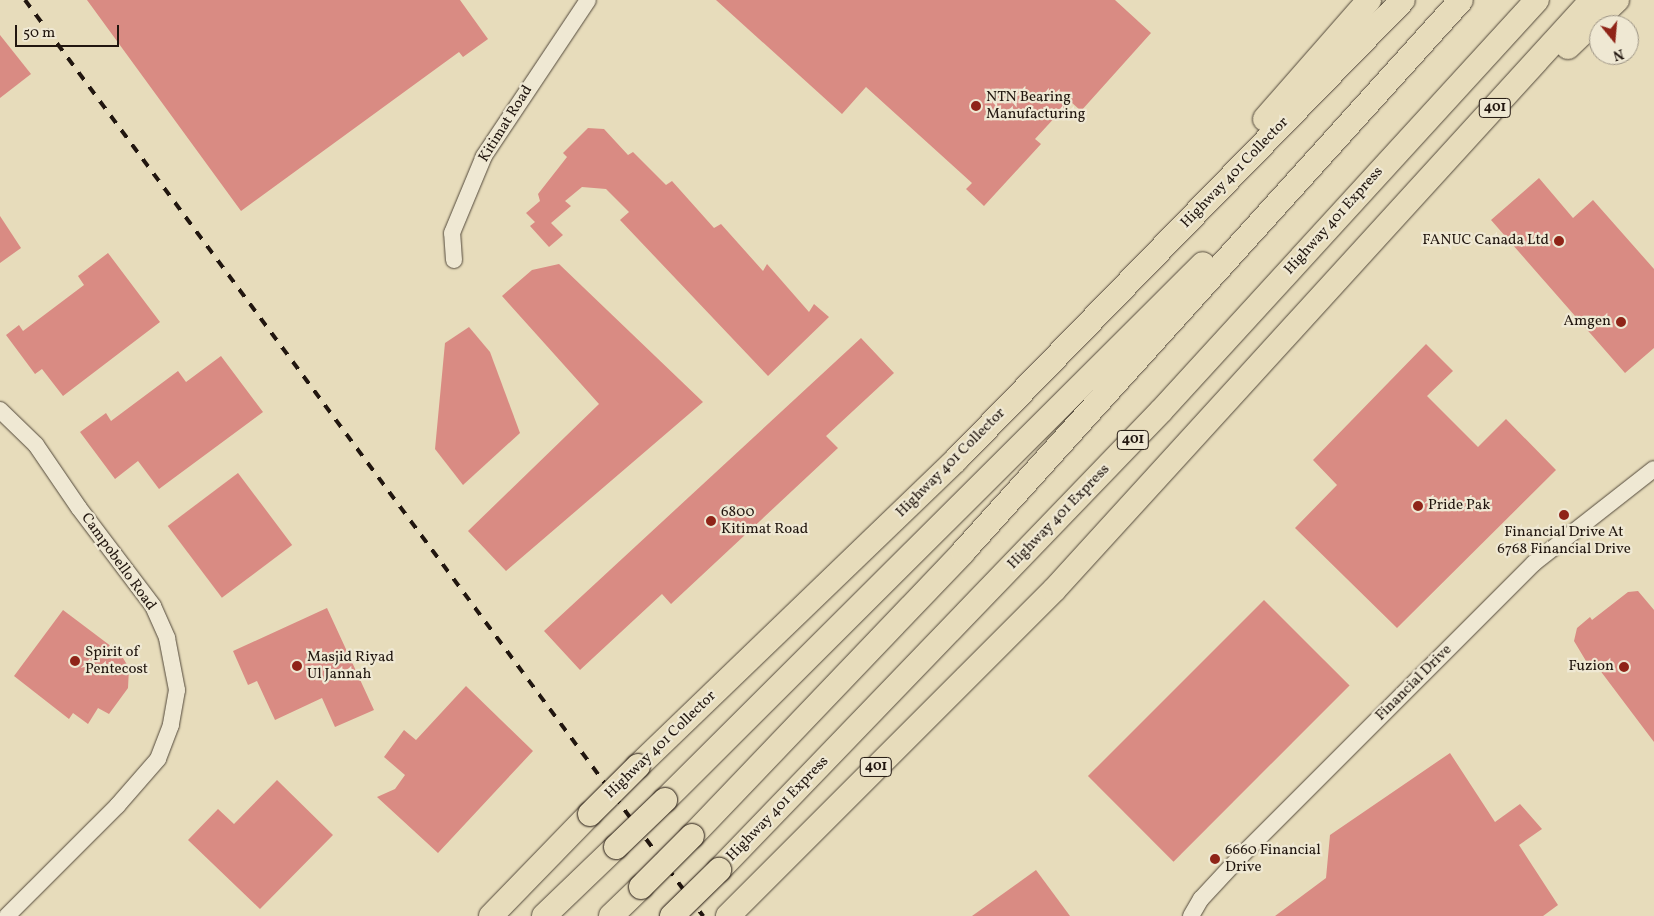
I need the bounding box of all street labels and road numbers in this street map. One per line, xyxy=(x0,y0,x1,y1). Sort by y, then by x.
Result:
street label: Kitimat Road xyxy=(475,82,537,166)
road number: 401 xyxy=(1479,96,1511,120)
street label: Highway 401 Collector xyxy=(1177,114,1293,232)
street label: Highway 401 Express xyxy=(1281,163,1387,279)
street label: Highway 401 Collector xyxy=(892,404,1010,522)
road number: 401 xyxy=(1117,428,1149,452)
street label: Highway 401 Express xyxy=(1004,460,1114,574)
street label: Campobello Road xyxy=(77,510,159,614)
street label: Financial Drive xyxy=(1372,641,1456,725)
street label: Highway 401 Collector xyxy=(602,687,720,803)
street label: Highway 401 Express xyxy=(723,752,833,866)
road number: 401 xyxy=(860,756,892,779)

